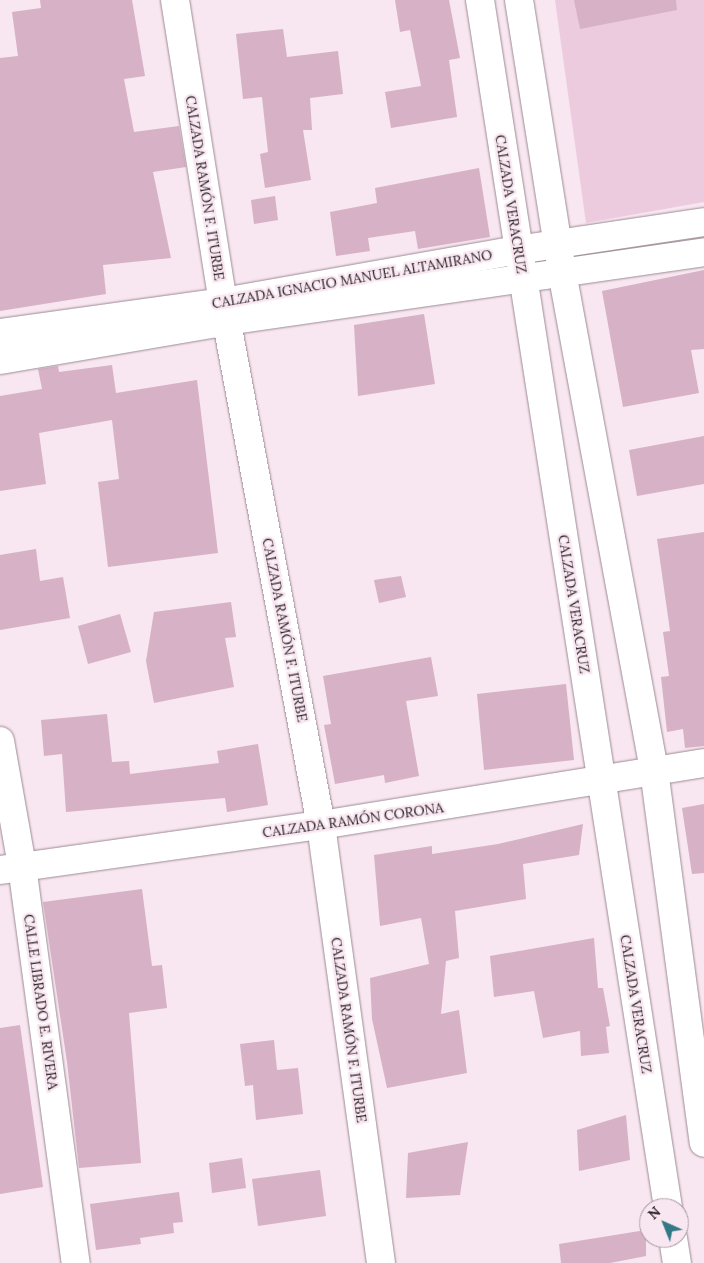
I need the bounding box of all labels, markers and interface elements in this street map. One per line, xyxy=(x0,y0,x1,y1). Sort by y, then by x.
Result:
street label: CALZADA RAMÓN F. ITURBE xyxy=(182,94,228,282)
street label: CALZADA VERACRUZ xyxy=(492,134,530,274)
street label: CALZADA IGNACIO MANUEL ALTAMIRANO xyxy=(211,246,493,312)
street label: CALZADA VERACRUZ xyxy=(555,534,593,674)
street label: CALZADA RAMÓN F. ITURBE xyxy=(259,537,311,723)
street label: CALZADA RAMÓN CORONA xyxy=(261,799,445,841)
street label: CALLE LIBRADO E. RIVERA xyxy=(20,913,62,1091)
street label: CALZADA VERACRUZ xyxy=(617,934,655,1074)
street label: CALZADA RAMÓN F. ITURBE xyxy=(328,936,370,1124)
north arrow xyxy=(639,1198,689,1248)
text: N xyxy=(644,1203,664,1223)

